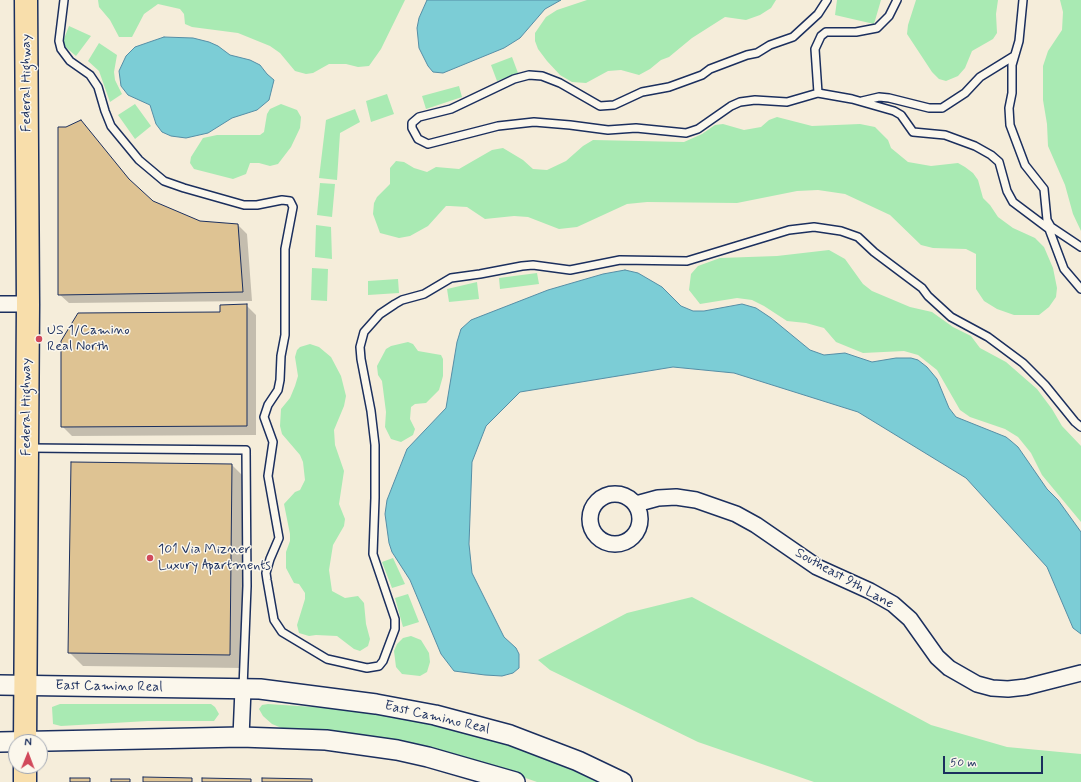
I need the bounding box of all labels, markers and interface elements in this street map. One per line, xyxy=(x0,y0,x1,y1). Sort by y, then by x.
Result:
street label: Federal Highway xyxy=(19,34,35,132)
place label: US 1/Camino Real North xyxy=(47,323,130,356)
marker: US 1/Camino Real North xyxy=(34,334,44,344)
street label: Federal Highway xyxy=(19,358,35,456)
place label: 101 Via Mizner Luxury Apartments xyxy=(158,542,271,574)
street label: Southeast 9th Lane xyxy=(792,545,896,613)
marker: 101 Via Mizner Luxury Apartments xyxy=(145,553,155,563)
street label: East Camino Real xyxy=(55,678,163,696)
street label: East Camino Real xyxy=(383,698,491,738)
north arrow xyxy=(8,734,48,774)
text: N xyxy=(24,736,32,750)
scale bar xyxy=(945,748,1045,774)
text: 50 m xyxy=(950,755,977,771)

